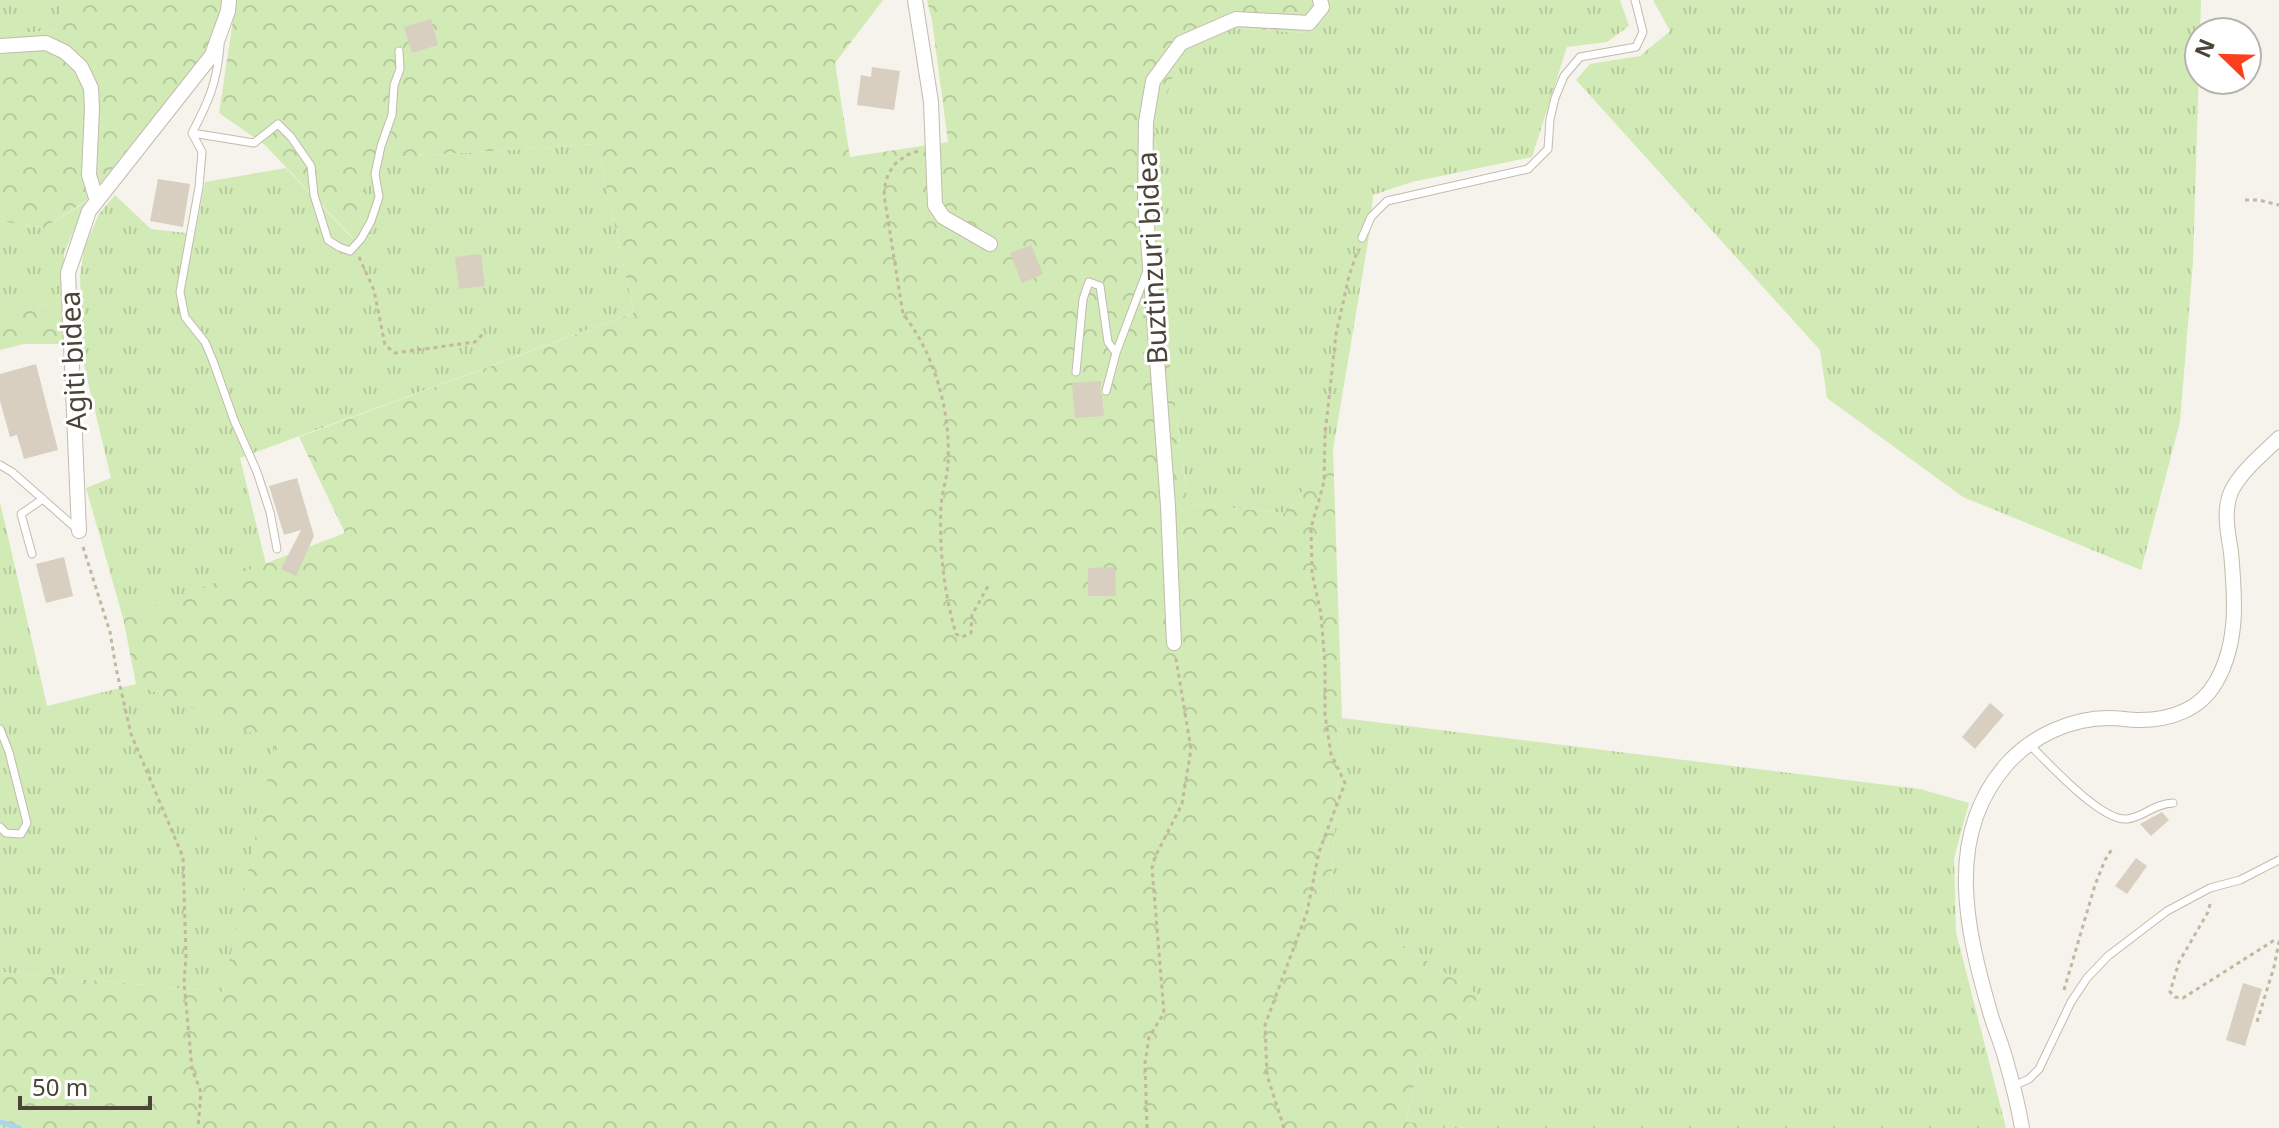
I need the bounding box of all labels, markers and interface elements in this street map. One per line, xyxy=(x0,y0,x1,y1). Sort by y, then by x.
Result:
north arrow xyxy=(2183,16,2263,96)
text: N xyxy=(2186,34,2221,62)
street label: Buztinzuri bidea xyxy=(1126,151,1176,365)
street label: Agiti bidea xyxy=(49,290,95,432)
scale bar xyxy=(20,1060,150,1110)
text: 50 m xyxy=(32,1070,88,1103)

